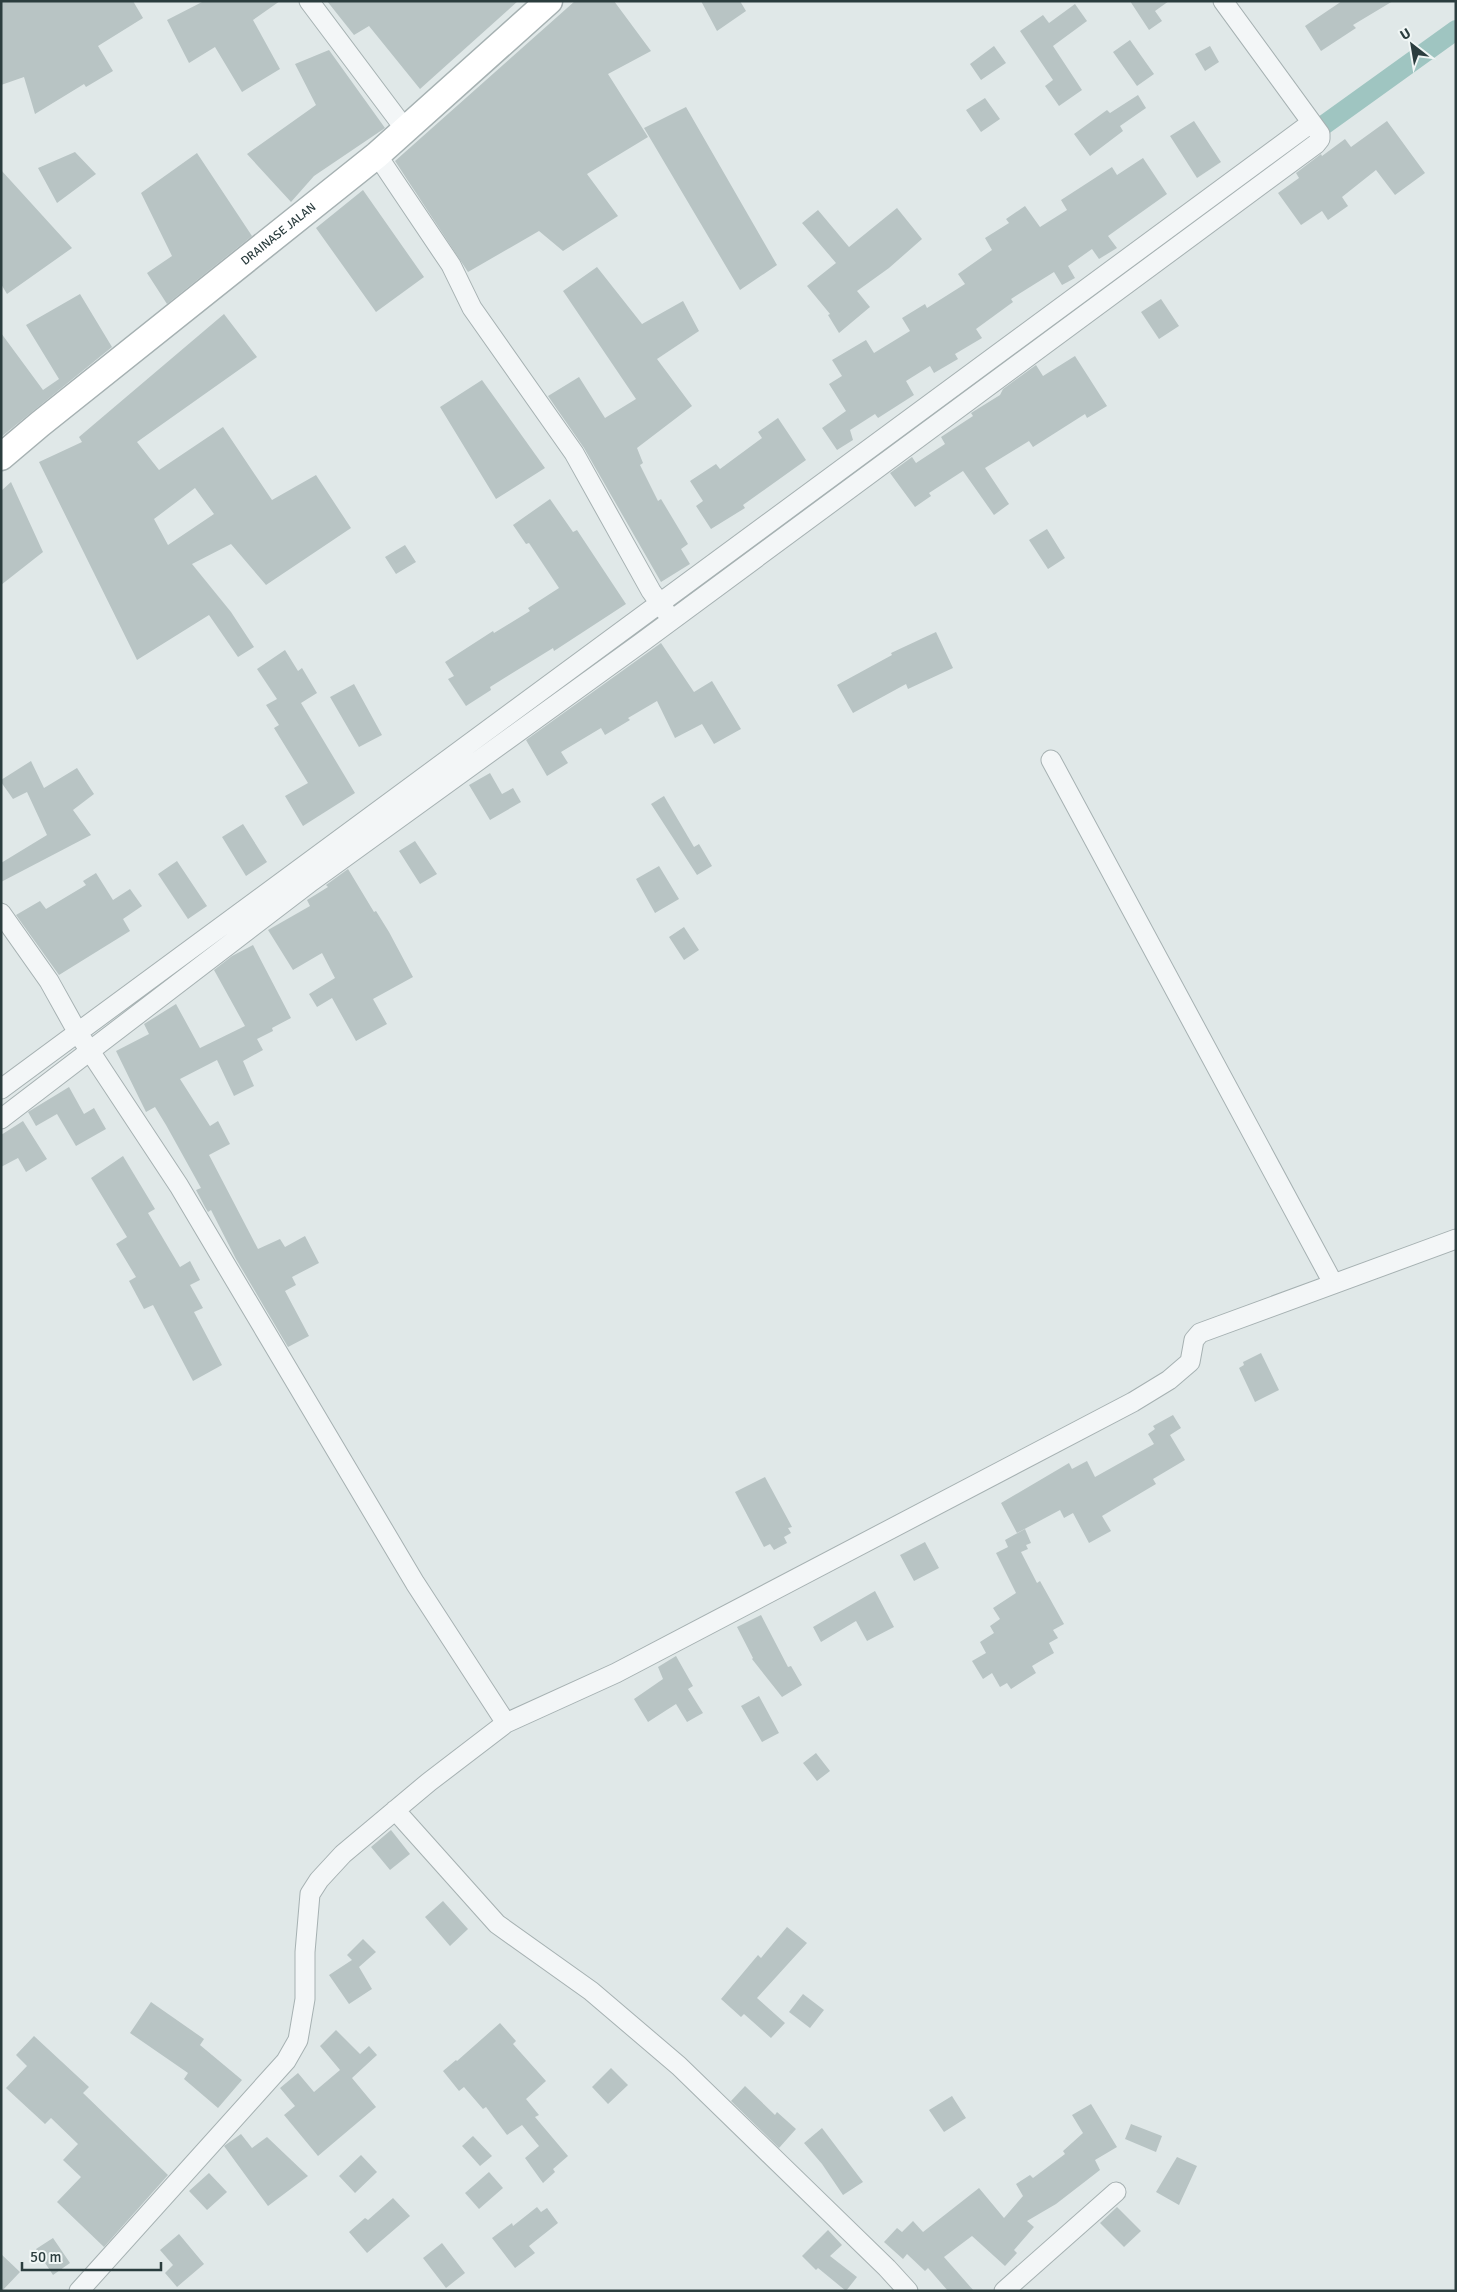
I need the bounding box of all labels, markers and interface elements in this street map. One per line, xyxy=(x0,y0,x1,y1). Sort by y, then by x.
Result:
north arrow xyxy=(1387,20,1437,70)
text: U xyxy=(1397,25,1414,44)
street label: DRAINASE JALAN xyxy=(238,200,319,269)
scale bar xyxy=(22,2240,161,2272)
text: 50 m xyxy=(30,2248,61,2266)

